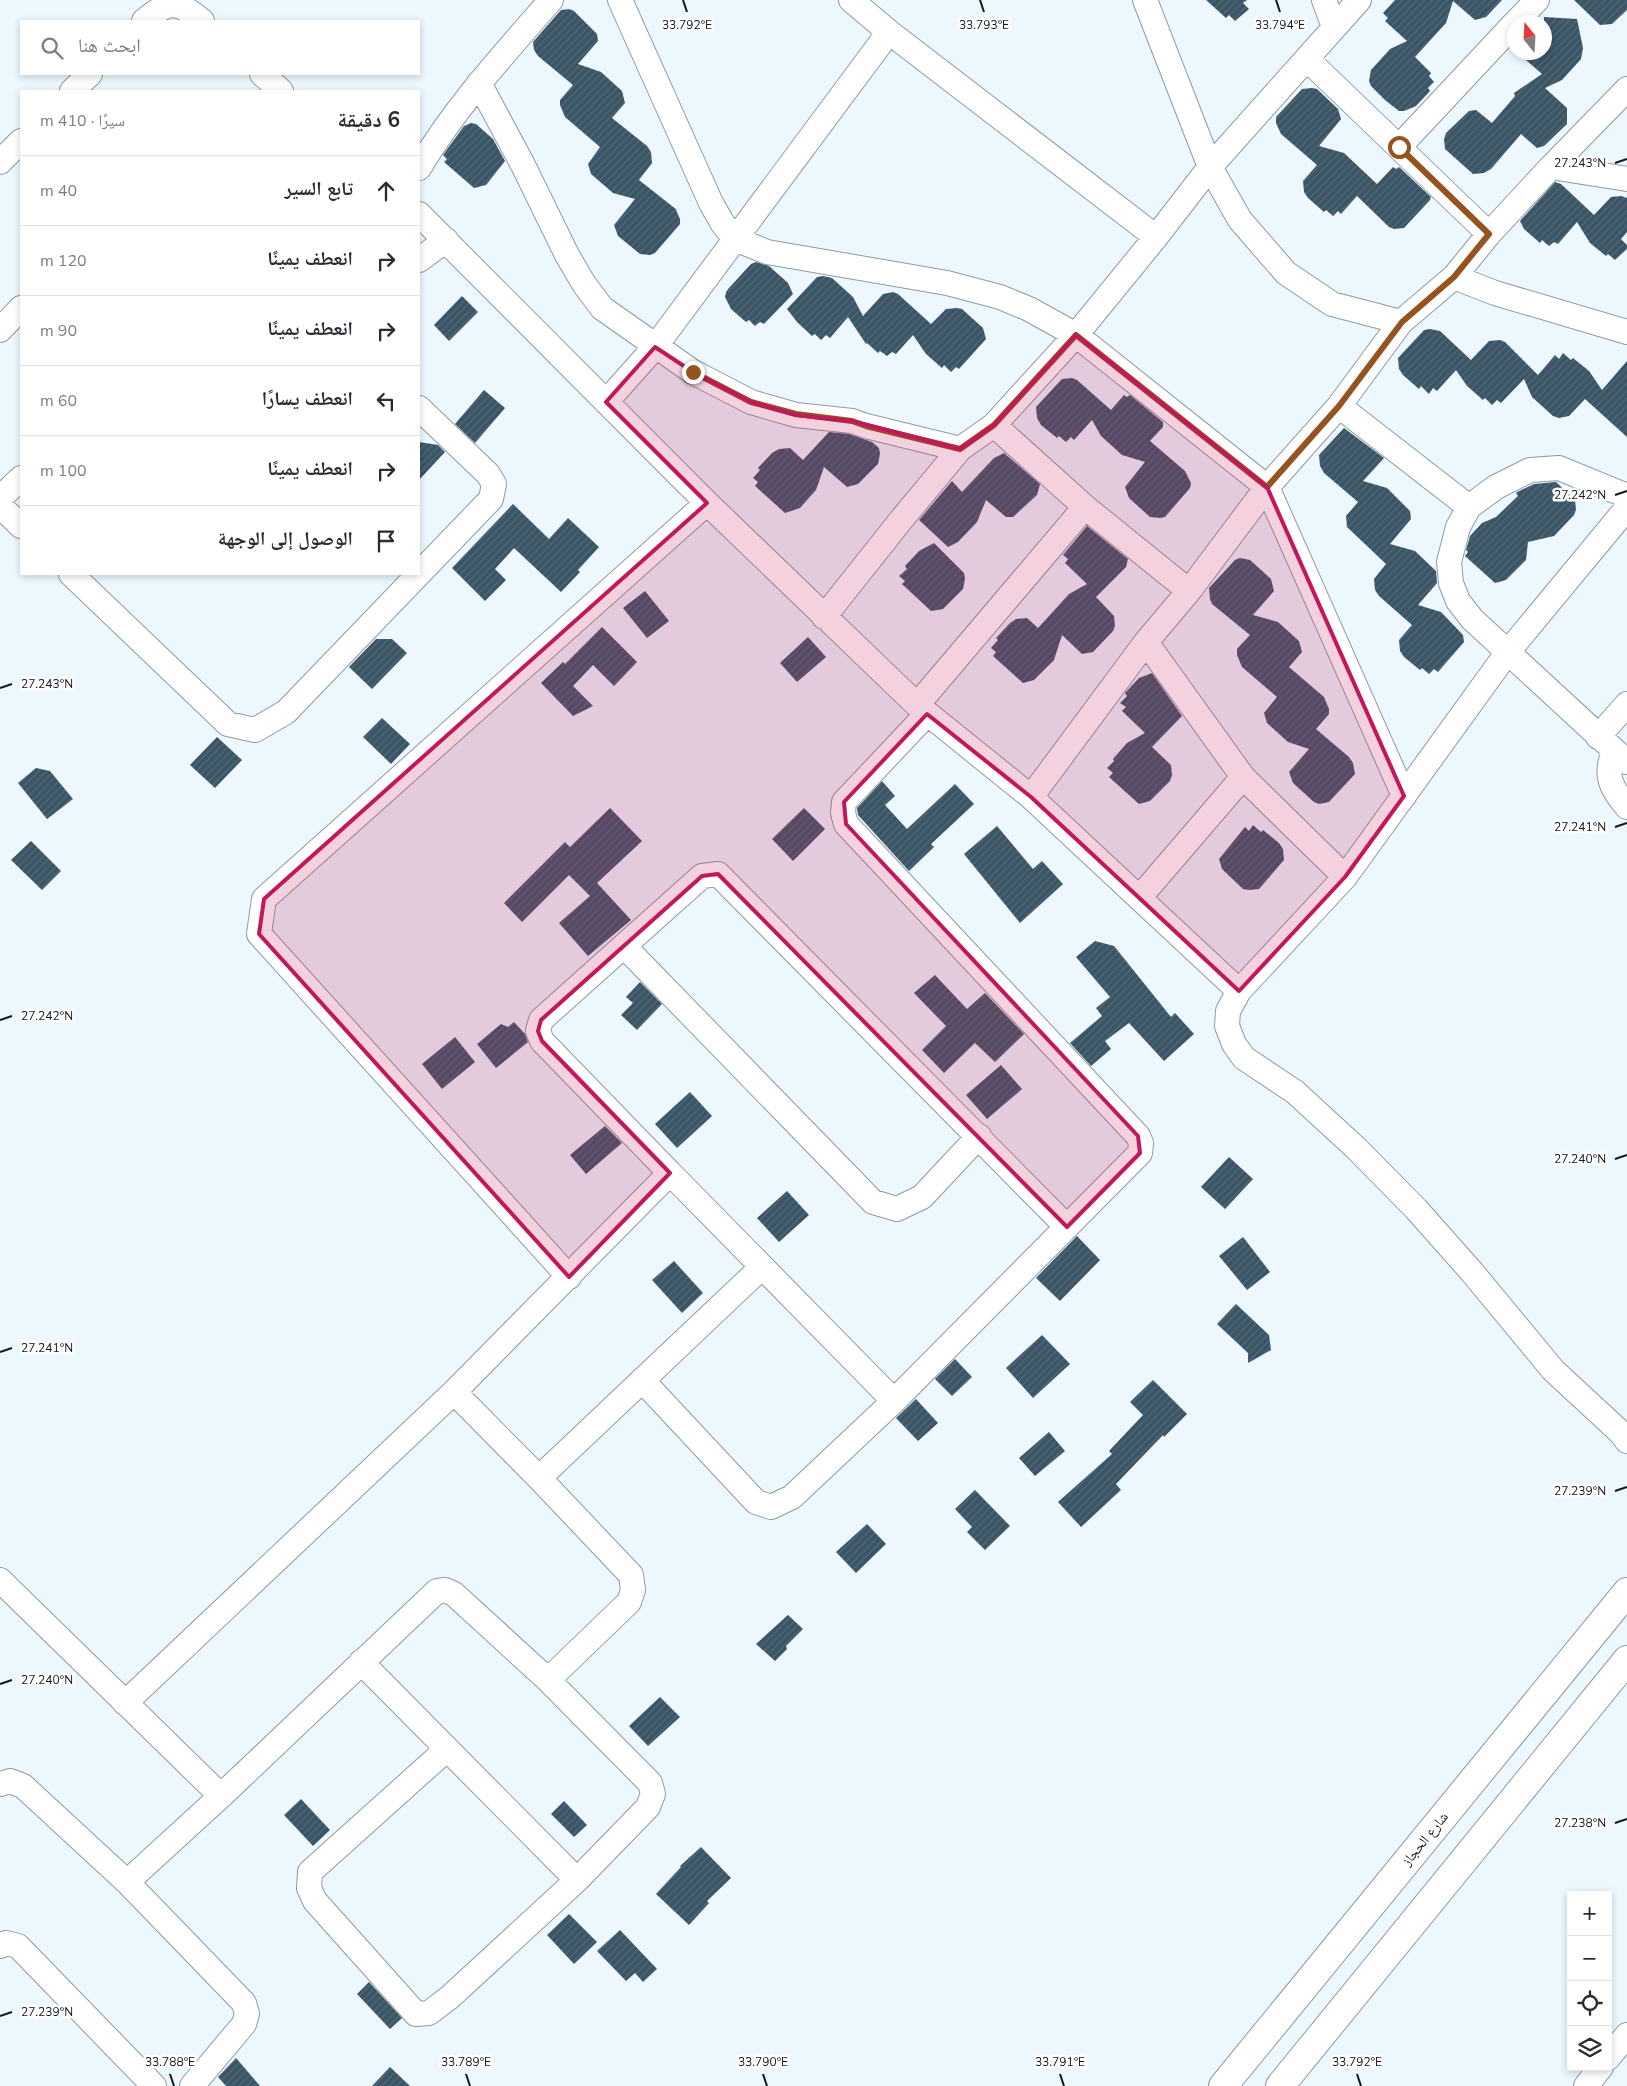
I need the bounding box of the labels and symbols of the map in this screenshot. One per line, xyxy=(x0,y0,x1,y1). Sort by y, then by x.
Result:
north arrow xyxy=(1507,15,1552,60)
text: 33.792°E xyxy=(662,17,712,33)
text: 33.793°E xyxy=(959,17,1009,33)
text: 33.794°E xyxy=(1255,17,1305,33)
route start xyxy=(1388,136,1411,159)
text: 27.243°N xyxy=(1554,155,1606,171)
route end xyxy=(682,361,705,384)
text: 27.242°N xyxy=(1554,487,1606,503)
text: 27.243°N xyxy=(21,676,73,692)
text: 27.241°N xyxy=(1554,819,1606,835)
text: 27.242°N xyxy=(21,1008,73,1024)
text: 27.240°N xyxy=(1554,1151,1606,1167)
text: 27.241°N xyxy=(21,1340,73,1356)
text: 27.239°N xyxy=(1554,1483,1606,1499)
text: 27.240°N xyxy=(21,1672,73,1688)
street label: شارع الحجاز xyxy=(1397,1808,1453,1871)
text: 27.238°N xyxy=(1554,1815,1606,1831)
text: 27.239°N xyxy=(21,2004,73,2020)
text: 33.788°E xyxy=(145,2054,195,2070)
text: 33.789°E xyxy=(441,2054,491,2070)
text: 33.790°E xyxy=(738,2054,788,2070)
text: 33.791°E xyxy=(1035,2054,1085,2070)
text: 33.792°E xyxy=(1332,2054,1382,2070)

